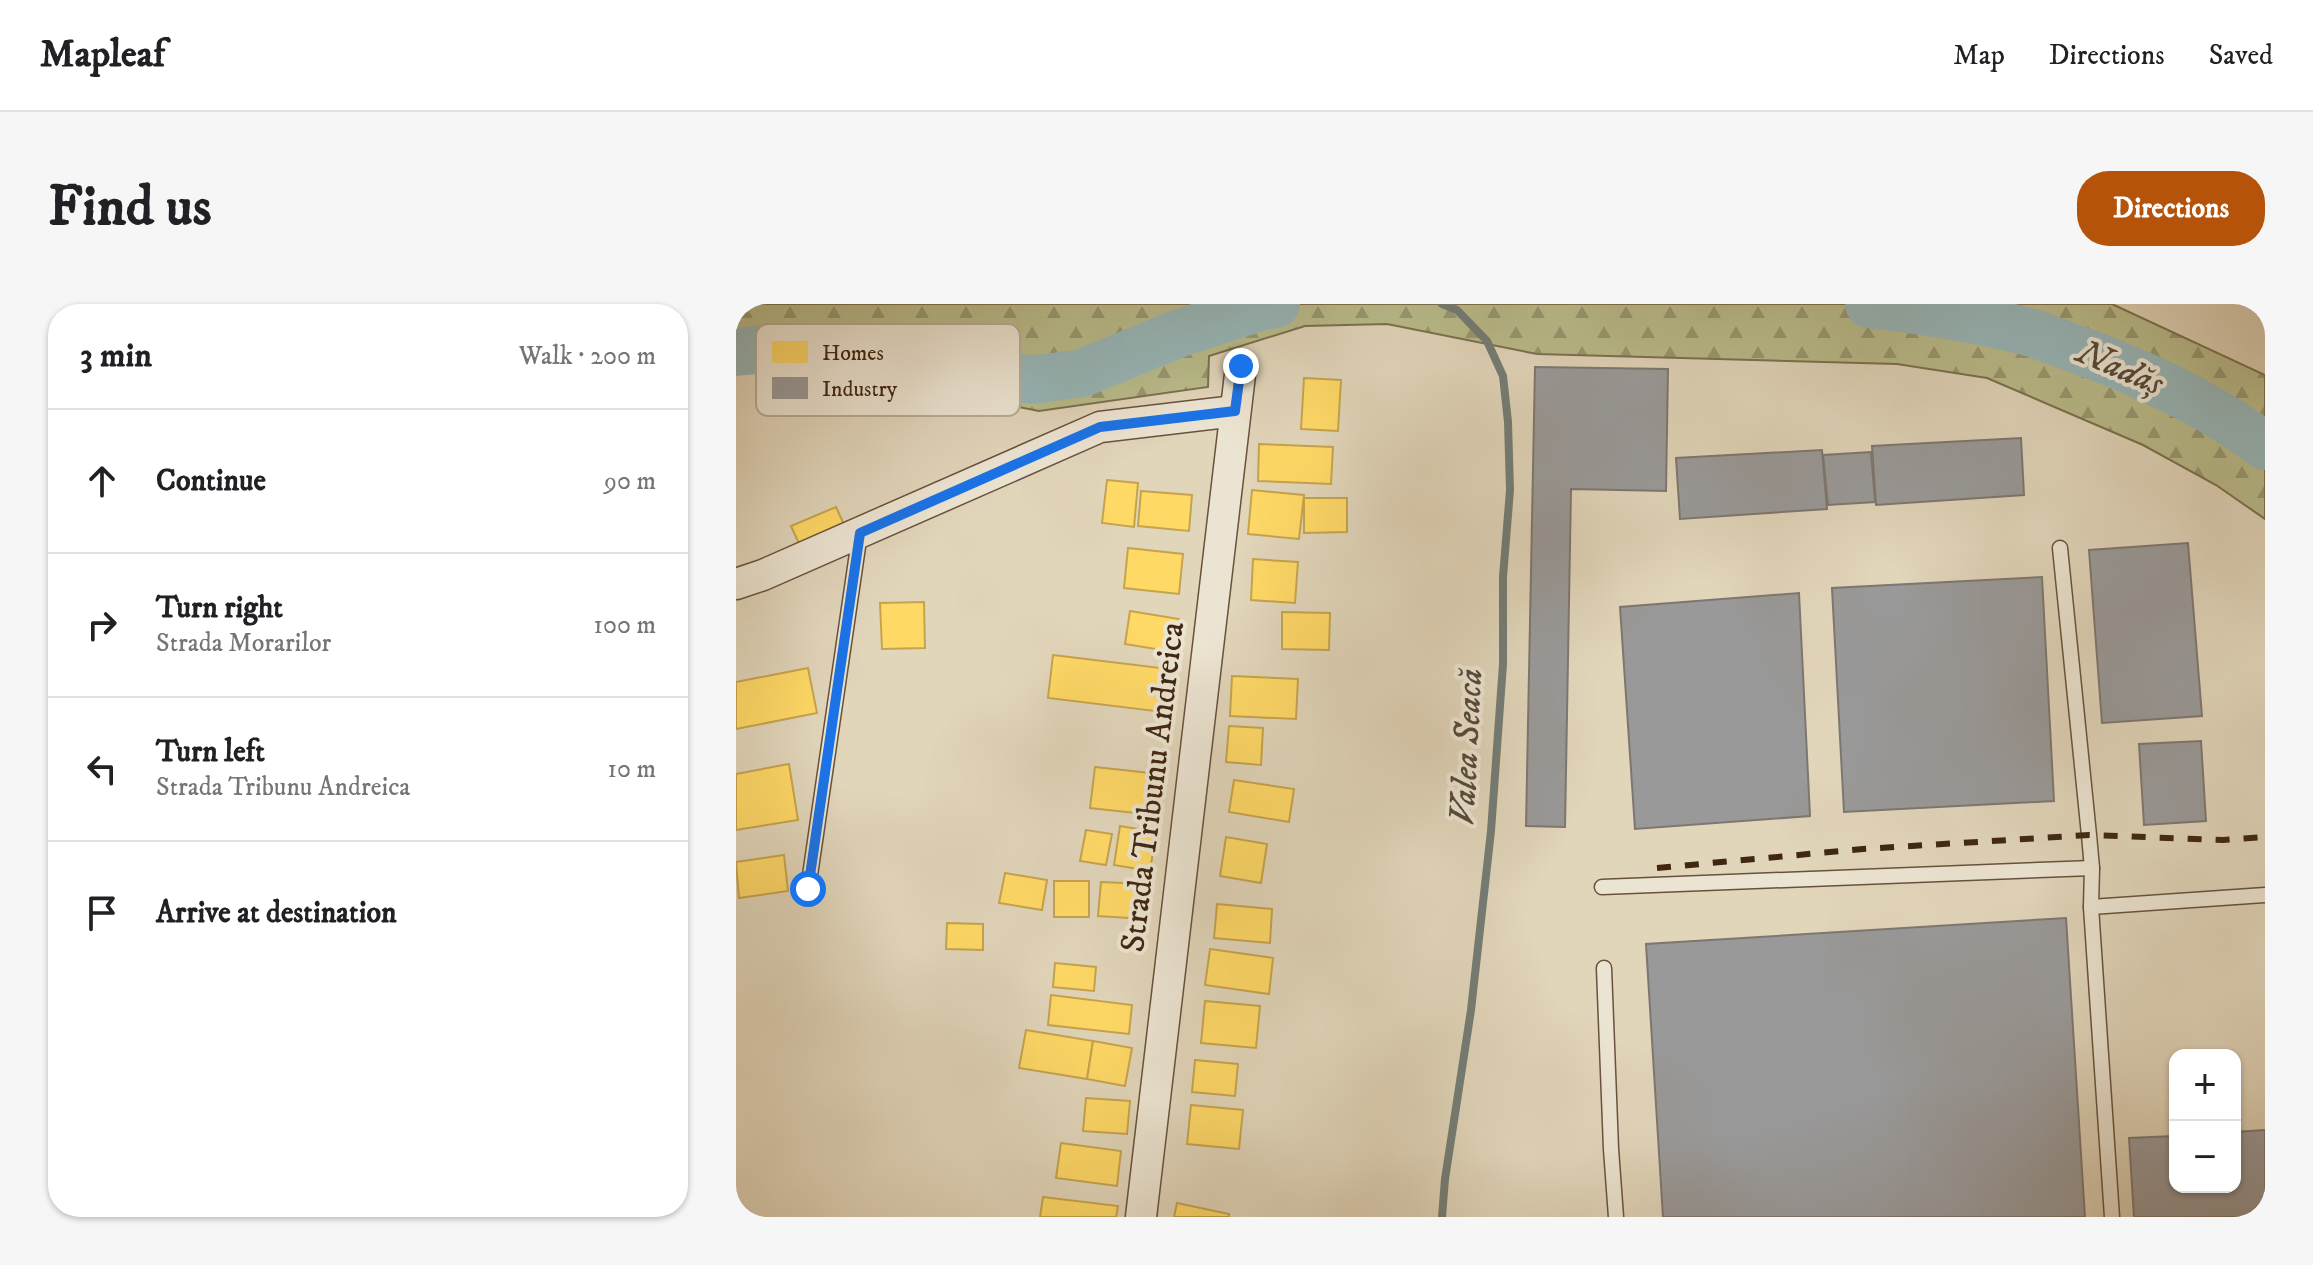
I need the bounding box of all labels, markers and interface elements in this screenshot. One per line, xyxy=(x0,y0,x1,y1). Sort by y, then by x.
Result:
text: Mapleaf xyxy=(40,31,165,79)
text: Map xyxy=(1953,38,2005,73)
text: Directions xyxy=(2049,38,2165,73)
text: Saved xyxy=(2209,38,2273,73)
button: Directions xyxy=(2077,171,2265,246)
text: Find us xyxy=(48,173,212,243)
legend xyxy=(756,324,1020,416)
water label: Nadăș xyxy=(2068,329,2171,407)
text: 3 min xyxy=(80,335,152,377)
text: Walk · 200 m xyxy=(519,340,656,373)
text: Homes xyxy=(822,340,884,367)
route end xyxy=(1223,348,1259,384)
text: Industry xyxy=(822,376,898,403)
icon: ahead xyxy=(80,459,124,503)
text: Continue xyxy=(156,463,266,500)
text: 90 m xyxy=(604,465,656,498)
text: Turn right xyxy=(156,590,283,627)
icon: right xyxy=(80,603,124,647)
text: 100 m xyxy=(593,609,656,642)
street label: Strada Tribunu Andreica xyxy=(1112,619,1194,955)
text: Strada Morarilor xyxy=(156,627,331,660)
water label: Valea Seacă xyxy=(1440,667,1494,827)
text: Turn left xyxy=(156,734,265,771)
icon: left xyxy=(80,747,124,791)
text: 10 m xyxy=(607,753,656,786)
text: Strada Tribunu Andreica xyxy=(156,771,410,804)
route start xyxy=(790,871,826,907)
icon: arrive xyxy=(80,891,124,935)
text: Arrive at destination xyxy=(156,895,397,932)
map controls xyxy=(2169,1049,2241,1193)
button: + xyxy=(2169,1049,2241,1121)
button: − xyxy=(2169,1121,2241,1193)

